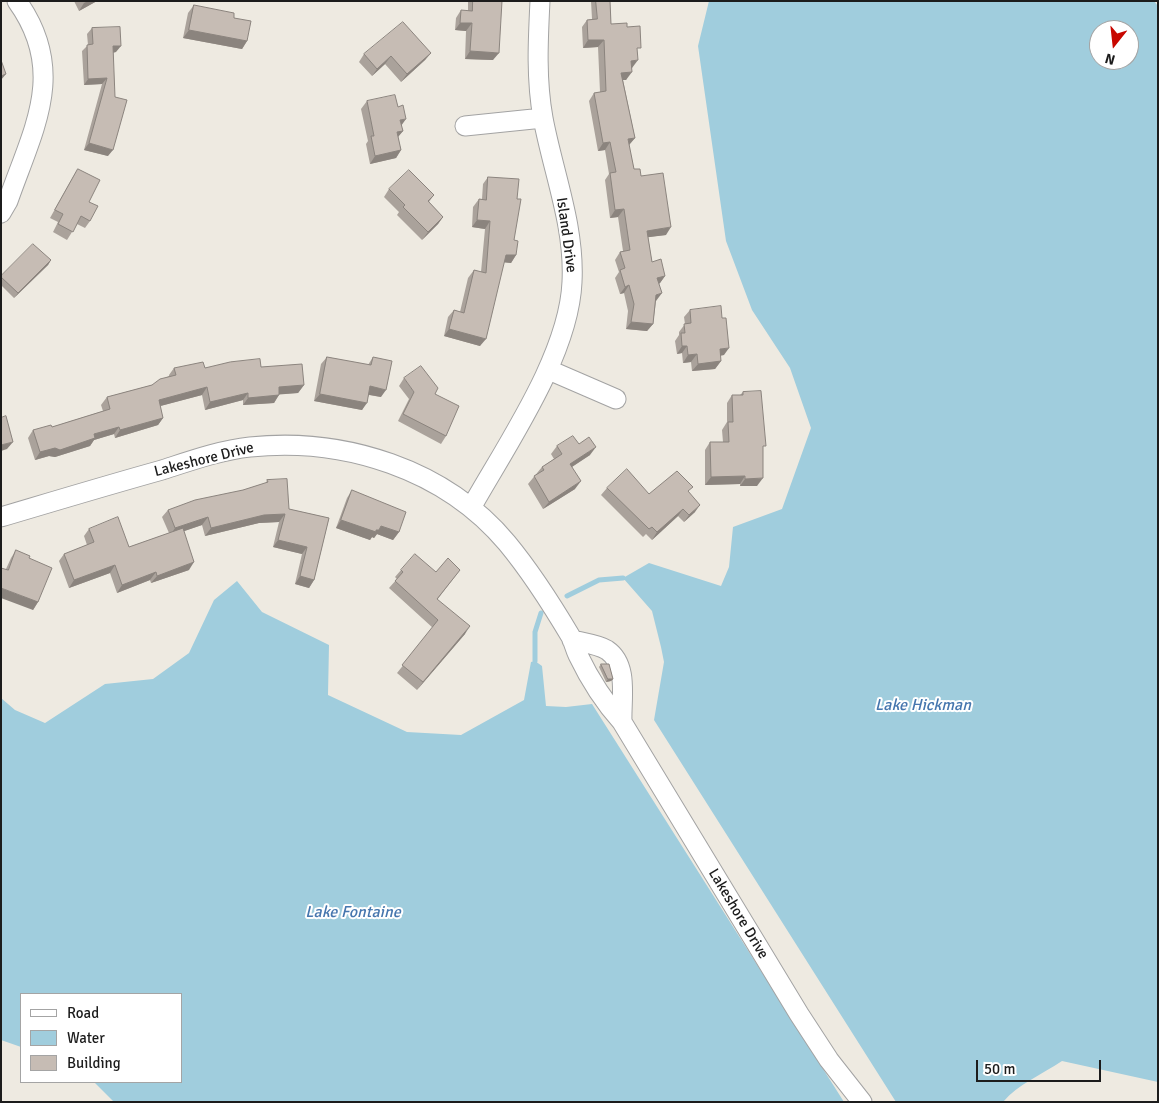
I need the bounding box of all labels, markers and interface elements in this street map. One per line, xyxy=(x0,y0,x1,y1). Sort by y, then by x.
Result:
north arrow xyxy=(1089,20,1139,70)
text: N xyxy=(1103,49,1117,68)
street label: Island Drive xyxy=(552,196,580,274)
street label: Lakeshore Drive xyxy=(152,439,256,481)
water label: Lake Hickman xyxy=(875,696,971,716)
street label: Lakeshore Drive xyxy=(704,866,772,962)
water label: Lake Fontaine xyxy=(305,903,401,923)
legend xyxy=(20,993,182,1083)
text: Road xyxy=(67,1004,99,1022)
text: Water xyxy=(67,1029,105,1047)
scale bar xyxy=(979,1050,1104,1082)
text: Building xyxy=(67,1054,121,1072)
text: 50 m xyxy=(984,1060,1015,1078)

